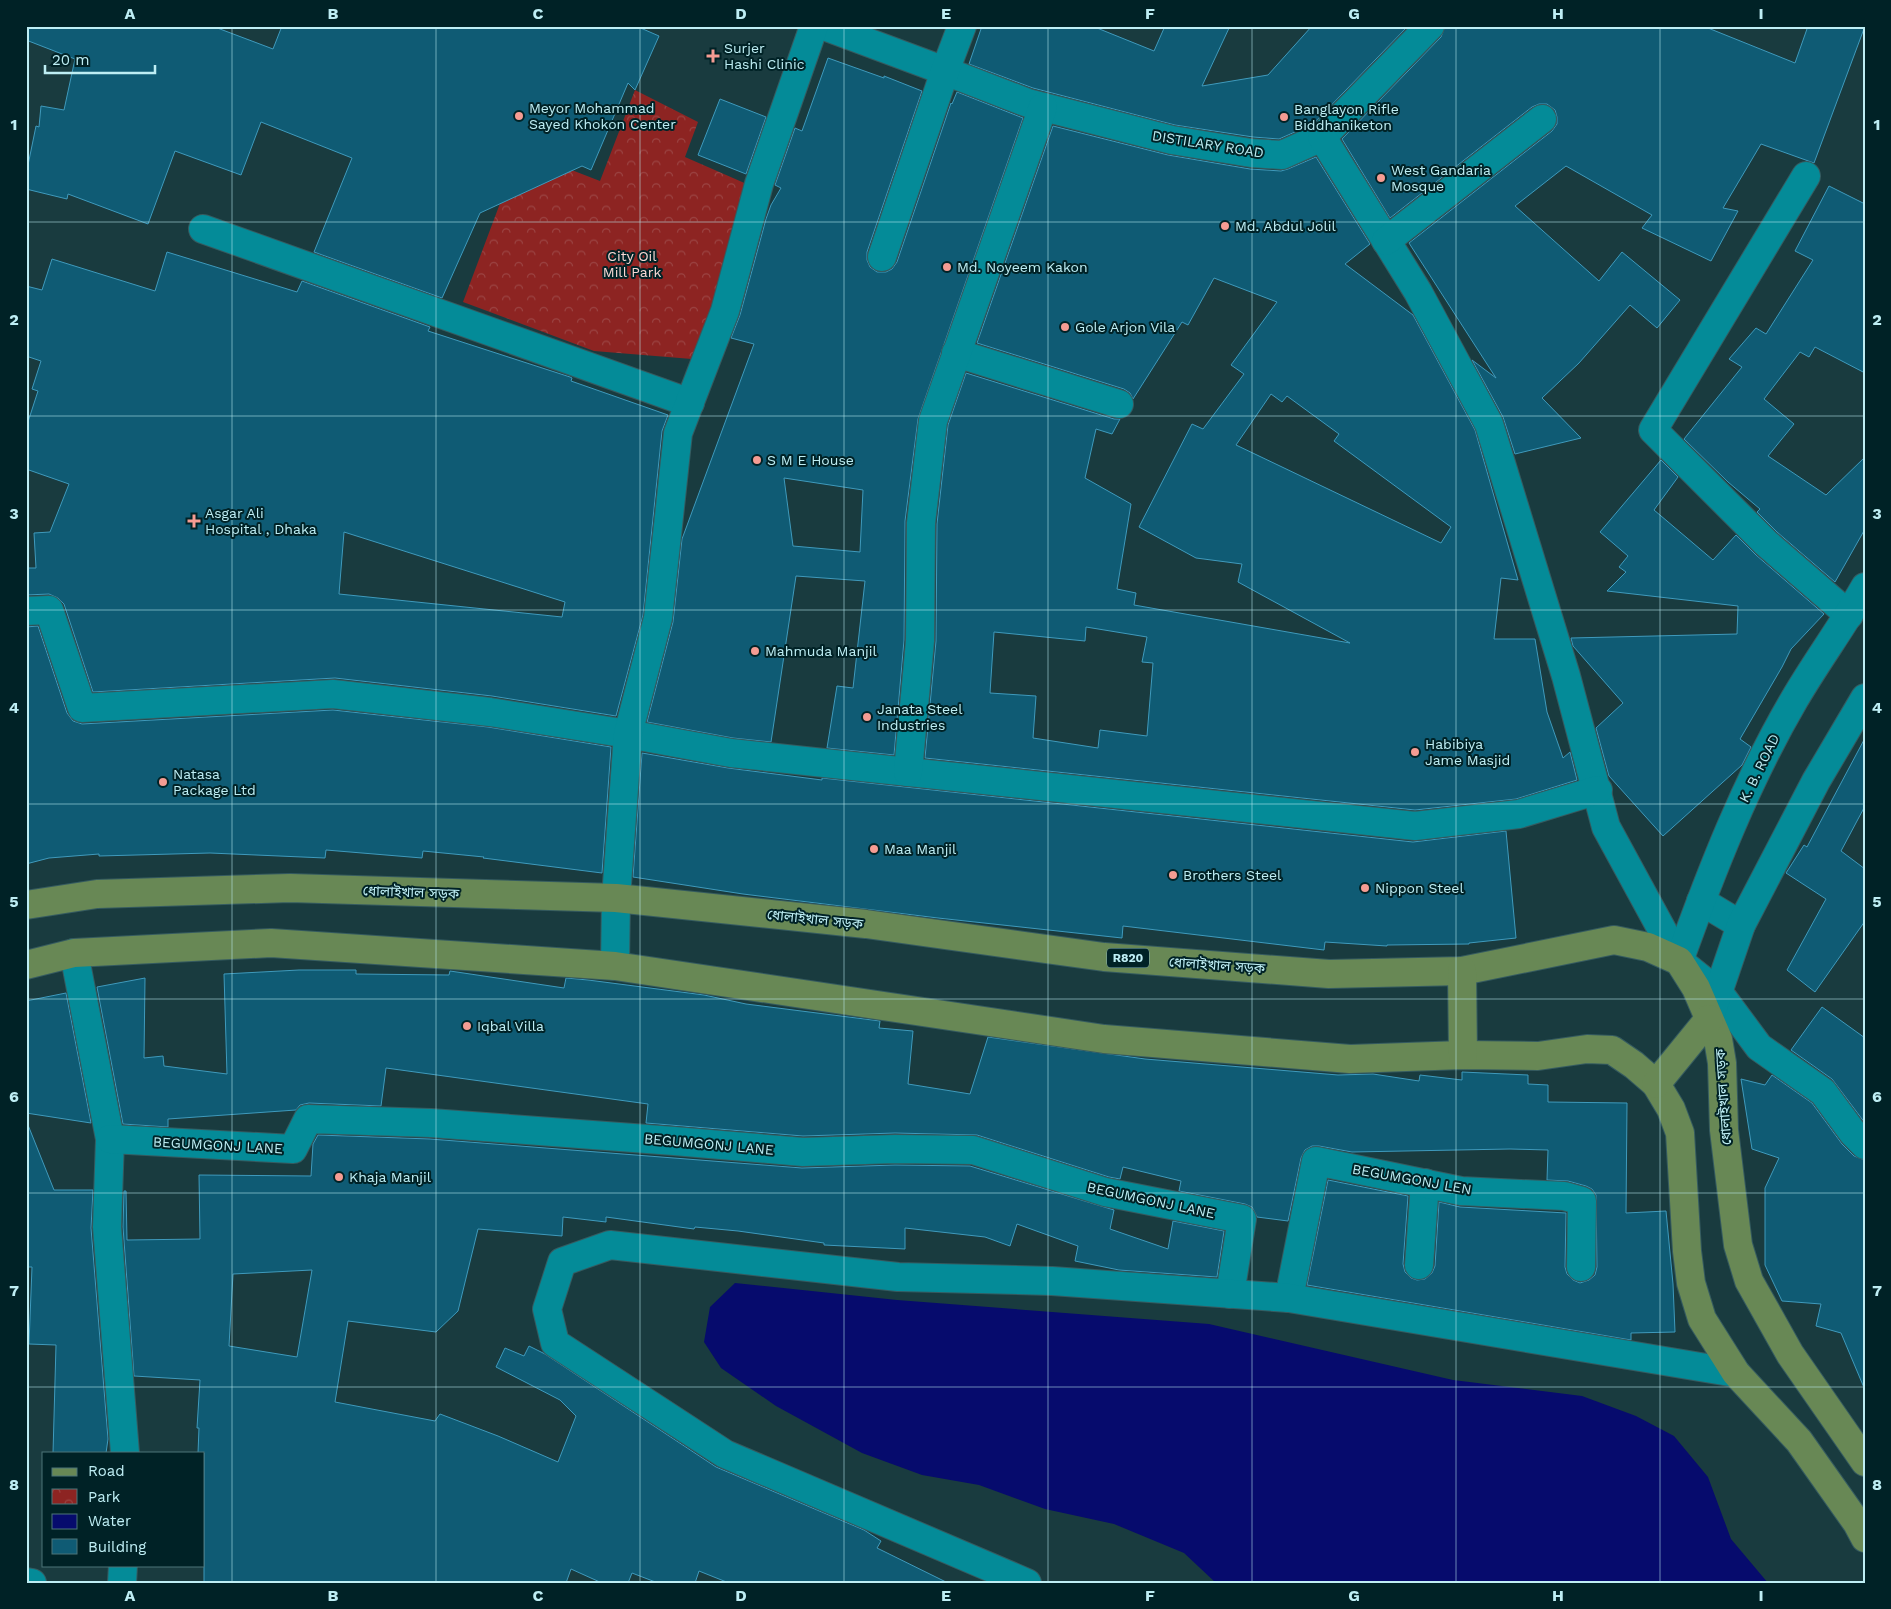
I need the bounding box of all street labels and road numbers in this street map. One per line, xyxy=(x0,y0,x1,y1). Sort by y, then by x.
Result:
street label: DISTILARY ROAD xyxy=(1151,127,1265,161)
street label: K. B. ROAD xyxy=(1736,731,1782,805)
street label: ধোলাইখাল সড়ক xyxy=(362,882,460,902)
street label: ধোলাইখাল সড়ক xyxy=(766,906,865,932)
road number: R820 xyxy=(1107,948,1149,968)
street label: ধোলাইখাল সড়ক xyxy=(1168,954,1266,976)
street label: ধোলাইখাল সড়ক xyxy=(1712,1048,1734,1146)
street label: BEGUMGONJ LANE xyxy=(643,1130,775,1158)
street label: BEGUMGONJ LANE xyxy=(153,1134,284,1156)
street label: BEGUMGONJ LEN xyxy=(1351,1161,1473,1197)
street label: BEGUMGONJ LANE xyxy=(1086,1179,1216,1221)

